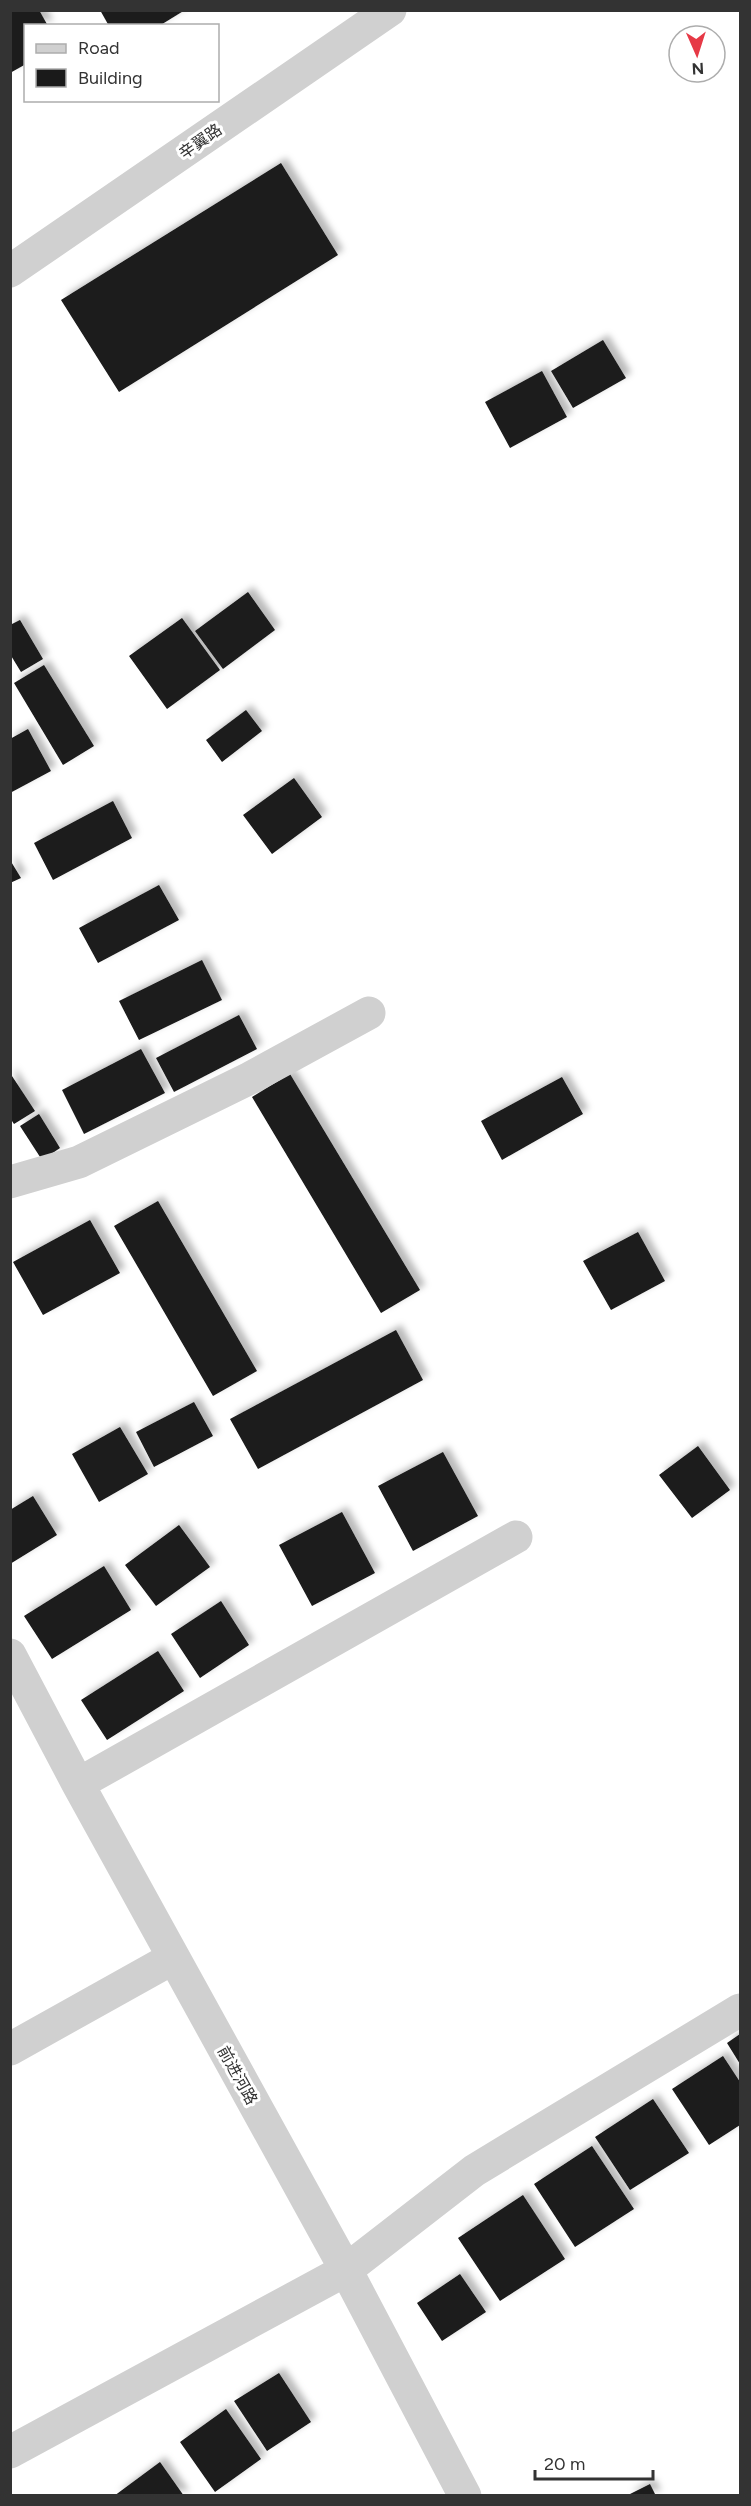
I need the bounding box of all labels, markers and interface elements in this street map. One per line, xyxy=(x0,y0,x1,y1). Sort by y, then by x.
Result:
legend xyxy=(24,24,219,102)
north arrow xyxy=(667,24,727,84)
text: Road xyxy=(78,37,119,59)
text: N xyxy=(691,59,704,78)
text: Building xyxy=(78,67,143,89)
street label: 辛翼路 xyxy=(175,120,225,163)
street label: 前进河路 xyxy=(214,2043,261,2108)
scale bar xyxy=(535,2443,654,2481)
text: 20 m xyxy=(544,2453,585,2475)

